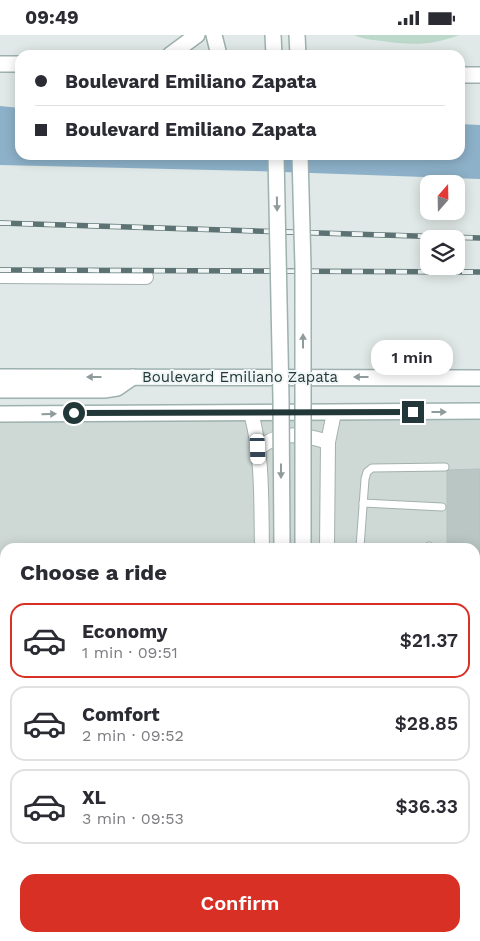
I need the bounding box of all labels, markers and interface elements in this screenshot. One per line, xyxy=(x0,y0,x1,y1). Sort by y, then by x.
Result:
text: 09:49 xyxy=(25,6,79,29)
text: Boulevard Emiliano Zapata xyxy=(65,70,317,93)
text: Boulevard Emiliano Zapata xyxy=(65,118,317,141)
north arrow xyxy=(420,175,465,220)
map controls xyxy=(420,175,465,275)
one-way arrow xyxy=(273,196,281,212)
button: layers xyxy=(420,230,465,275)
one-way arrow xyxy=(299,333,307,349)
callout: 1 min xyxy=(372,339,454,375)
text: 1 min xyxy=(391,348,433,367)
street label: Boulevard Emiliano Zapata xyxy=(142,368,339,386)
one-way arrow xyxy=(86,373,102,381)
one-way arrow xyxy=(353,373,369,381)
route end xyxy=(402,401,424,423)
route start xyxy=(63,402,85,424)
one-way arrow xyxy=(431,408,447,416)
one-way arrow xyxy=(41,410,57,418)
car xyxy=(249,434,266,464)
one-way arrow xyxy=(277,463,285,479)
text: Choose a ride xyxy=(20,560,167,585)
icon: car xyxy=(22,618,67,663)
text: Economy xyxy=(82,620,167,643)
text: $21.37 xyxy=(400,629,458,652)
text: 1 min · 09:51 xyxy=(82,643,178,662)
icon: car xyxy=(22,701,67,746)
text: Comfort xyxy=(82,703,160,726)
text: $28.85 xyxy=(395,712,458,735)
text: 2 min · 09:52 xyxy=(82,726,184,745)
icon: car xyxy=(22,784,67,829)
text: XL xyxy=(82,786,106,809)
text: $36.33 xyxy=(395,795,458,818)
text: 3 min · 09:53 xyxy=(82,809,184,828)
button: Confirm xyxy=(20,874,460,932)

